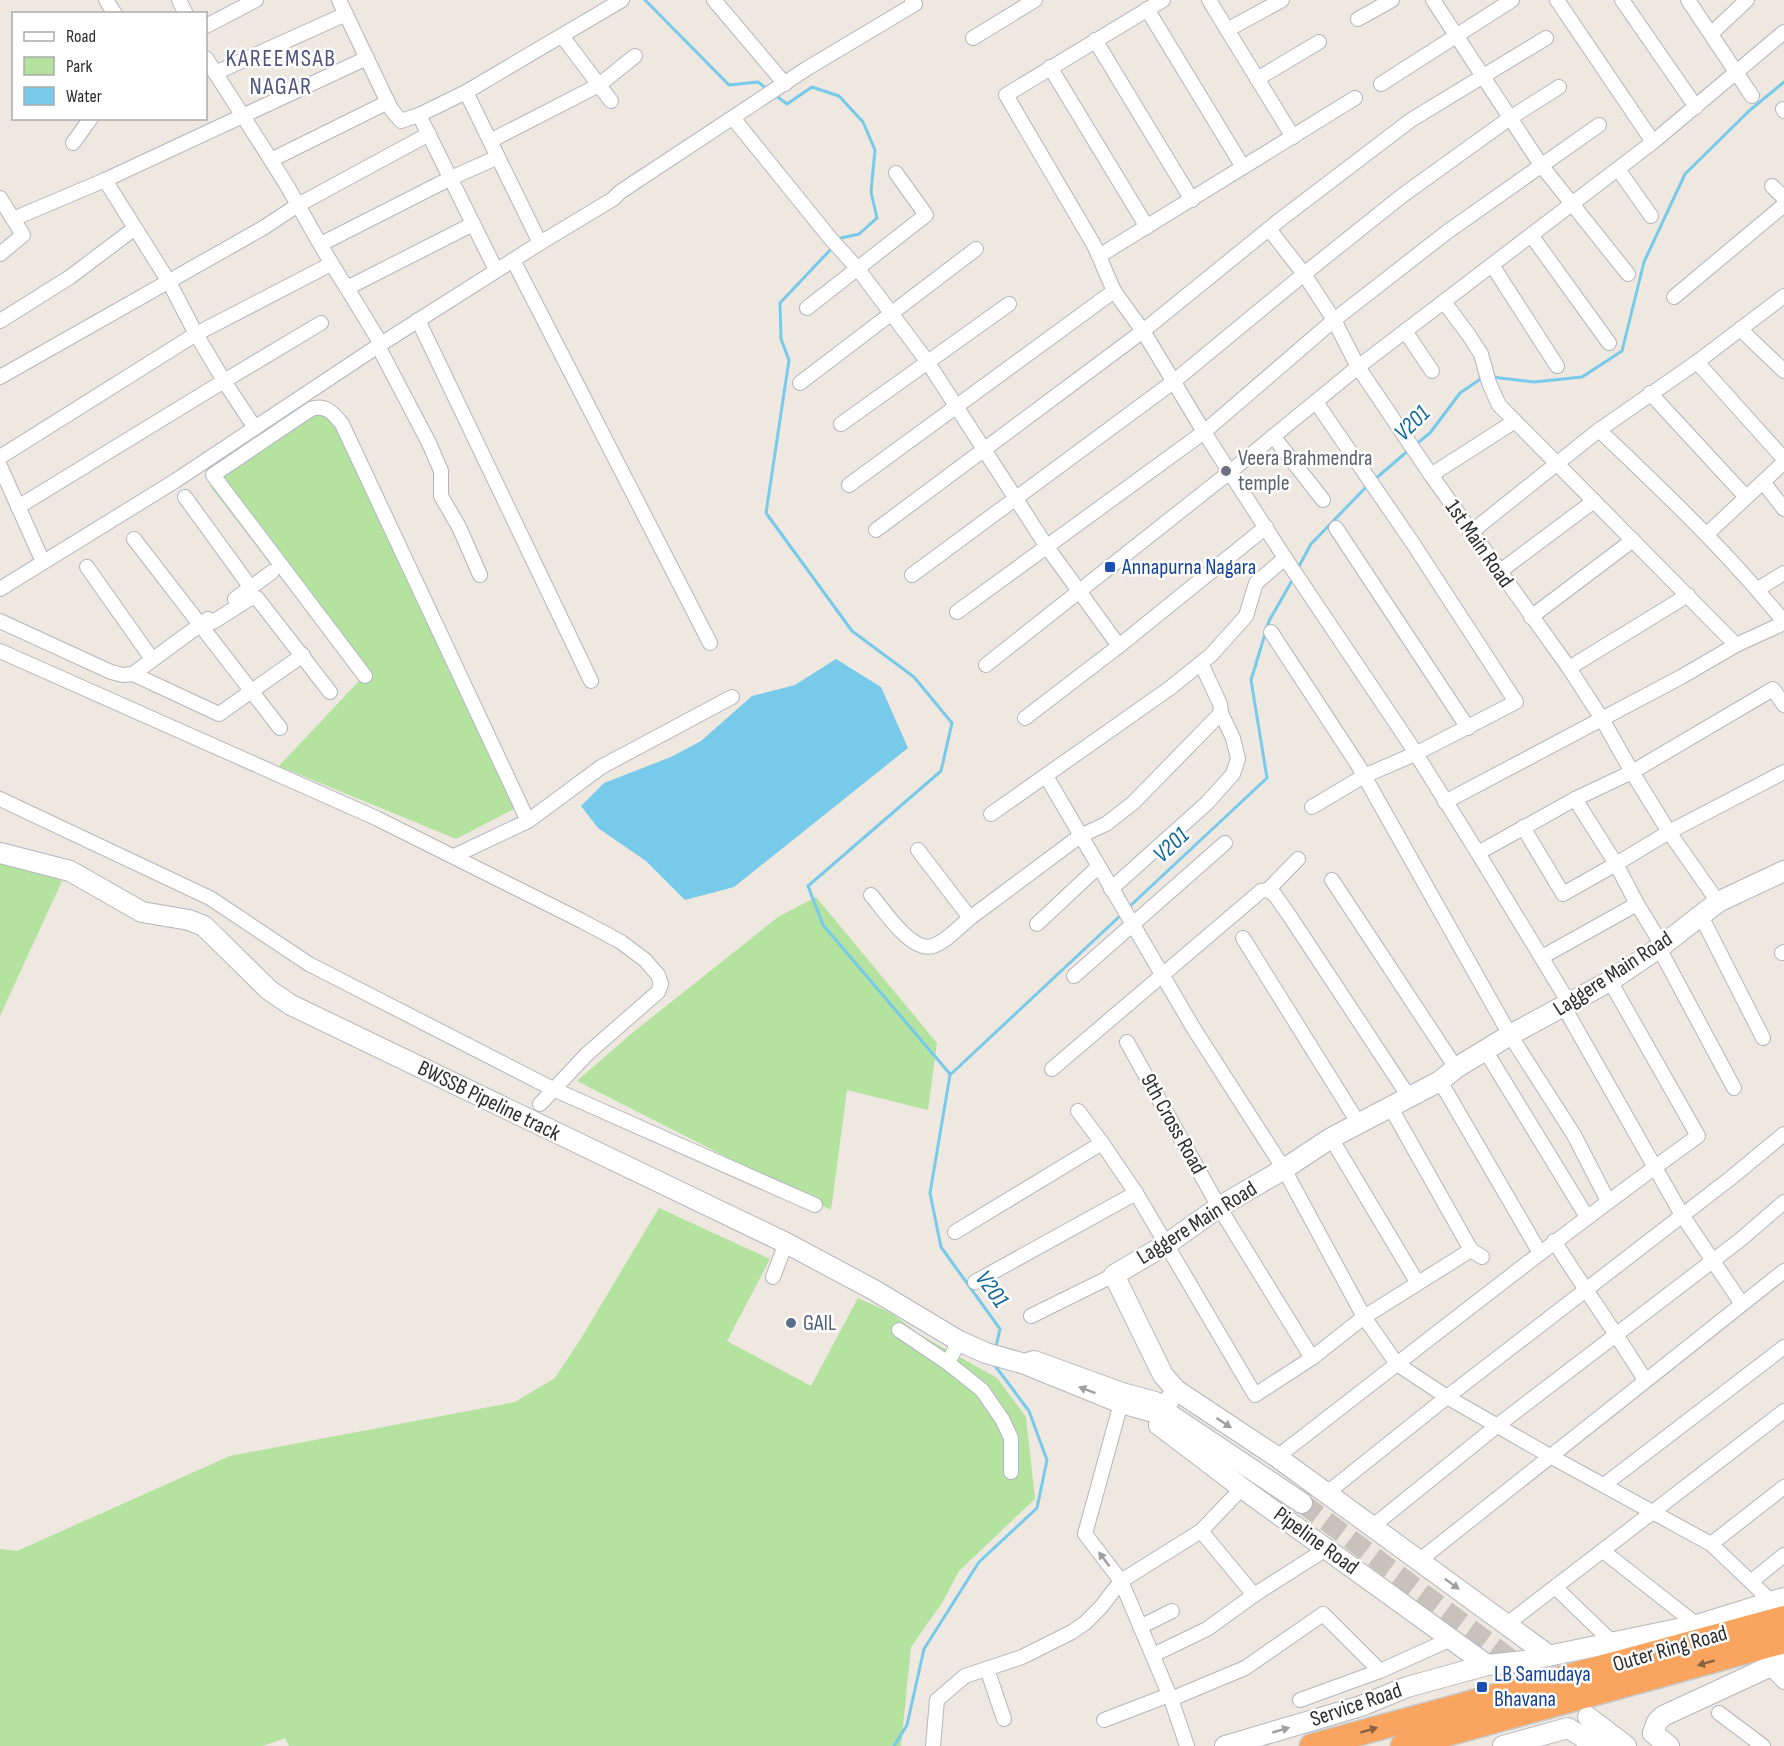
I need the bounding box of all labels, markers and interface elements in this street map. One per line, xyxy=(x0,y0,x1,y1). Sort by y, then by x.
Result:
legend xyxy=(12,12,207,120)
text: Road xyxy=(66,26,96,47)
district label: KAREEMSAB NAGAR xyxy=(225,44,337,101)
text: Park xyxy=(66,56,92,77)
text: Water xyxy=(66,86,102,107)
water label: V201 xyxy=(1388,399,1436,447)
place label: Veera Brahmendra temple xyxy=(1238,445,1372,497)
marker: Veera Brahmendra temple xyxy=(1219,464,1233,478)
street label: 1st Main Road xyxy=(1439,495,1519,593)
place label: Annapurna Nagara xyxy=(1121,554,1256,581)
marker: Annapurna Nagara xyxy=(1103,560,1117,574)
water label: V201 xyxy=(1147,821,1195,869)
street label: Laggere Main Road xyxy=(1548,926,1678,1022)
street label: BWSSB Pipeline track xyxy=(413,1055,565,1148)
street label: 9th Cross Road xyxy=(1134,1069,1212,1179)
street label: Laggere Main Road xyxy=(1132,1175,1262,1271)
water label: V201 xyxy=(969,1265,1015,1313)
place label: GAIL xyxy=(803,1310,836,1337)
marker: GAIL xyxy=(784,1316,798,1330)
one-way arrow xyxy=(1078,1385,1096,1394)
one-way arrow xyxy=(1216,1417,1233,1428)
street label: Pipeline Road xyxy=(1268,1501,1364,1581)
one-way arrow xyxy=(1098,1551,1110,1567)
one-way arrow xyxy=(1444,1578,1460,1590)
street label: Outer Ring Road xyxy=(1610,1620,1730,1678)
one-way arrow xyxy=(1696,1659,1714,1668)
place label: LB Samudaya Bhavana xyxy=(1494,1661,1591,1713)
street label: Service Road xyxy=(1307,1677,1405,1733)
marker: LB Samudaya Bhavana xyxy=(1475,1680,1489,1694)
one-way arrow xyxy=(1272,1725,1290,1734)
one-way arrow xyxy=(1360,1725,1378,1734)

